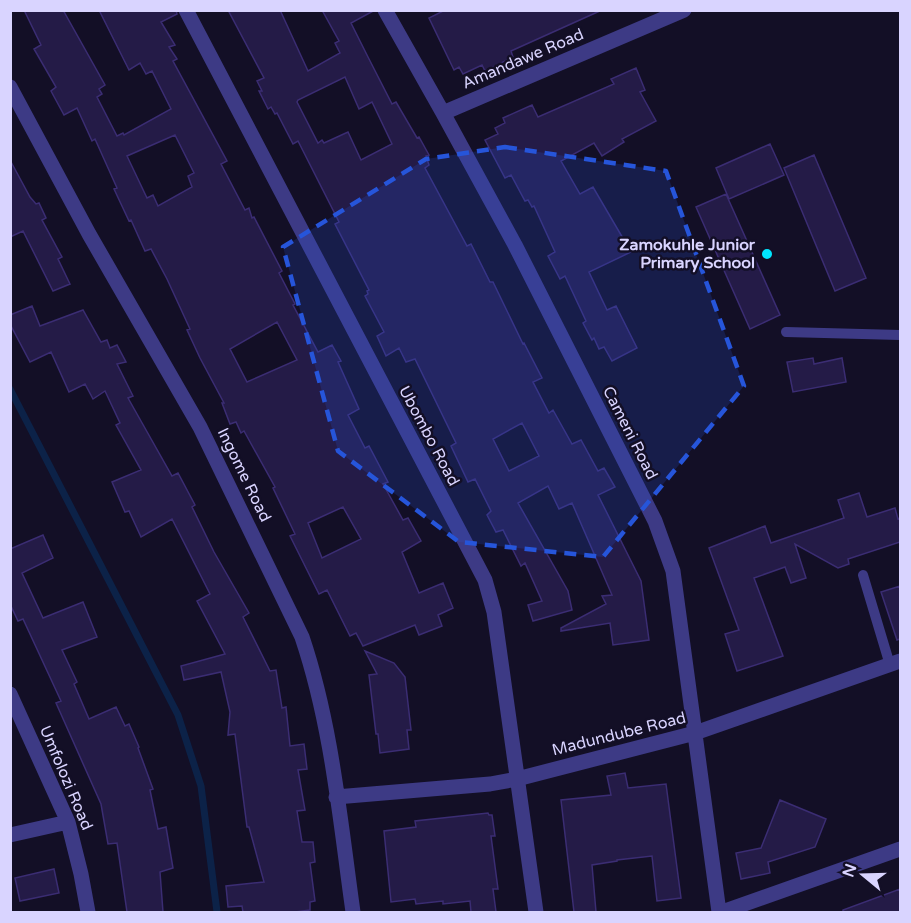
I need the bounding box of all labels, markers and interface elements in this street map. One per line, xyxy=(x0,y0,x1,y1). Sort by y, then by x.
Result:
street label: Amandawe Road xyxy=(459,24,587,94)
place label: Zamokuhle Junior Primary School xyxy=(619,235,756,273)
marker: Zamokuhle Junior Primary School xyxy=(760,247,774,261)
street label: Ubombo Road xyxy=(394,382,464,490)
street label: Cameni Road xyxy=(598,383,662,483)
street label: Ingome Road xyxy=(213,425,275,525)
street label: Madundube Road xyxy=(550,708,688,760)
street label: Umfolozi Road xyxy=(35,723,97,833)
north arrow xyxy=(833,845,893,905)
text: N xyxy=(838,861,861,880)

